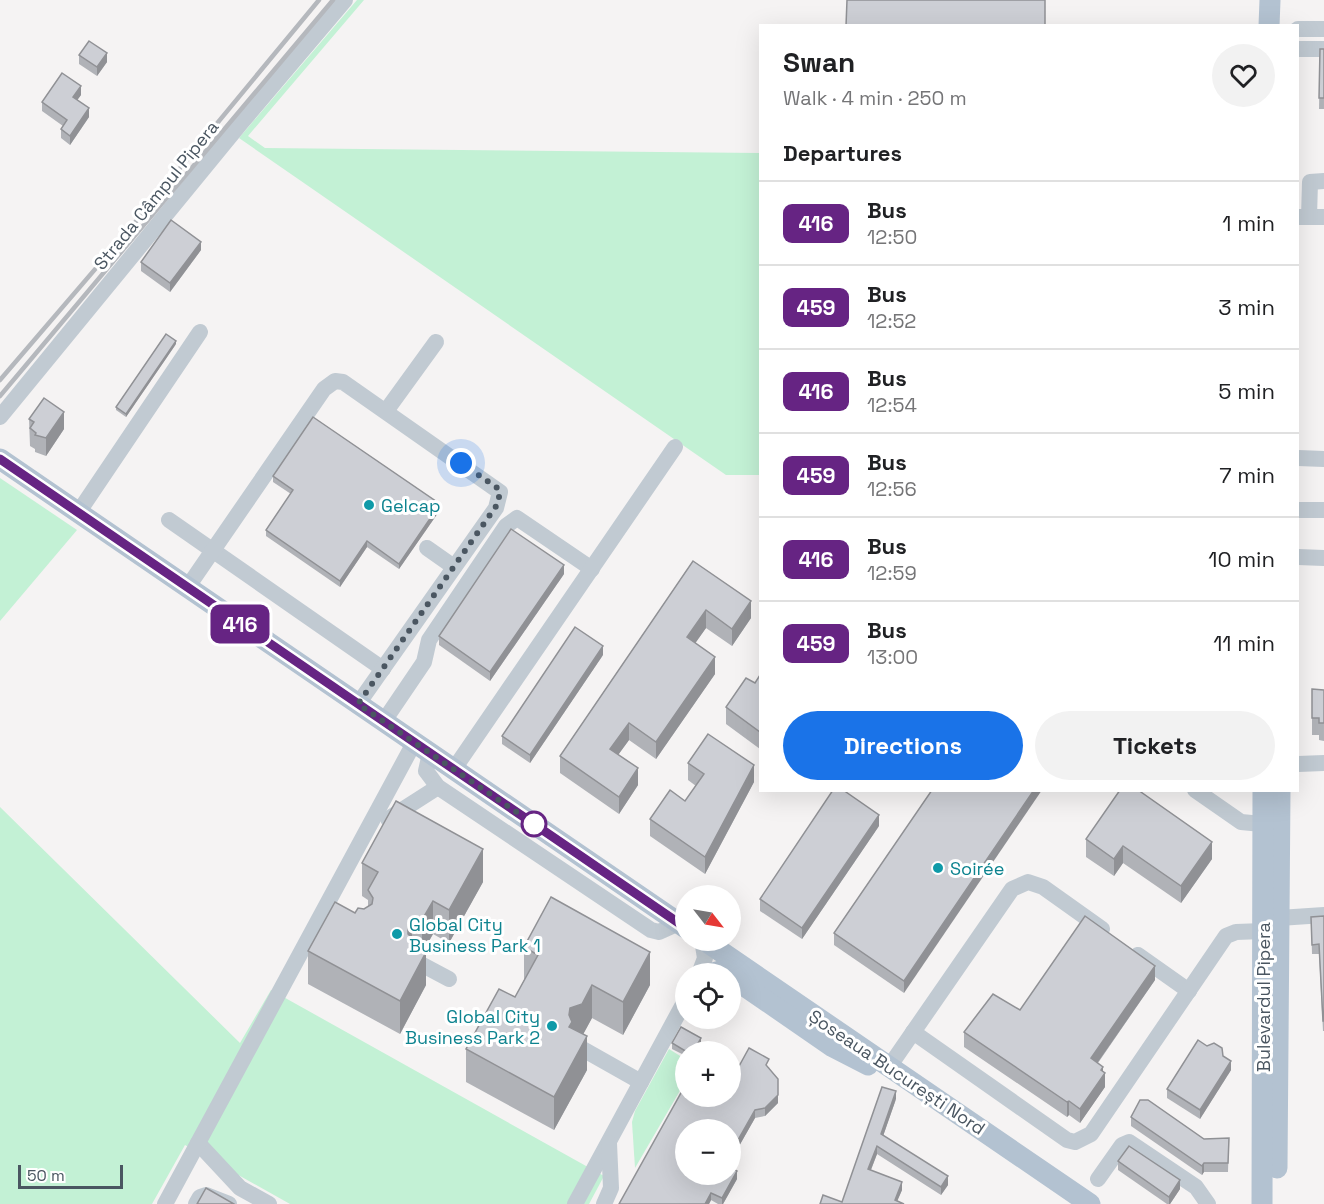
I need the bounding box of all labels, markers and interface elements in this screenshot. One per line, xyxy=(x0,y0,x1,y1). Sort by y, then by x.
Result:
text: Swan xyxy=(783,44,855,80)
button: heart xyxy=(1212,44,1275,107)
text: Walk · 4 min · 250 m xyxy=(783,85,967,111)
street label: Strada Câmpul Pipera xyxy=(89,116,223,274)
text: Departures xyxy=(783,139,902,167)
text: Bus xyxy=(867,196,907,224)
text: 1 min xyxy=(1222,209,1275,237)
text: 416 xyxy=(798,210,834,237)
text: 12:50 xyxy=(867,224,917,250)
text: Bus xyxy=(867,280,907,308)
text: 3 min xyxy=(1218,293,1275,321)
text: 459 xyxy=(797,294,835,321)
text: 12:52 xyxy=(867,308,916,334)
text: Bus xyxy=(867,364,907,392)
text: 5 min xyxy=(1218,377,1275,405)
text: 416 xyxy=(798,378,834,405)
text: 12:54 xyxy=(867,392,917,418)
your location xyxy=(446,448,476,478)
text: Bus xyxy=(867,448,907,476)
text: 7 min xyxy=(1219,461,1275,489)
text: 459 xyxy=(797,462,835,489)
text: 12:56 xyxy=(867,476,917,502)
place label: Gelcap xyxy=(381,494,441,517)
marker: Gelcap xyxy=(362,498,376,512)
text: Bus xyxy=(867,532,907,560)
text: 10 min xyxy=(1208,545,1275,573)
text: 416 xyxy=(798,546,834,573)
text: 12:59 xyxy=(867,560,917,586)
line badge: 416 xyxy=(206,604,274,644)
text: 416 xyxy=(222,611,258,638)
text: Bus xyxy=(867,616,907,644)
text: 11 min xyxy=(1213,629,1275,657)
text: 459 xyxy=(797,630,835,657)
text: 13:00 xyxy=(867,644,918,670)
button: Directions xyxy=(783,711,1023,780)
button: Tickets xyxy=(1035,711,1275,780)
unlabelled marker xyxy=(521,811,547,837)
place label: Soirée xyxy=(950,857,1004,880)
marker: Soirée xyxy=(931,861,945,875)
north arrow xyxy=(675,885,741,951)
map controls xyxy=(675,885,741,1185)
place label: Global City Business Park 1 xyxy=(409,913,541,957)
street label: Bulevardul Pipera xyxy=(1252,922,1275,1072)
marker: Global City Business Park 1 xyxy=(390,927,404,941)
button: locate xyxy=(675,963,741,1029)
street label: Șoseaua București Nord xyxy=(804,1004,990,1140)
place label: Global City Business Park 2 xyxy=(405,1005,540,1049)
marker: Global City Business Park 2 xyxy=(545,1019,559,1033)
button: + xyxy=(675,1041,741,1107)
button: − xyxy=(675,1119,741,1185)
scale bar xyxy=(18,1162,123,1190)
text: 50 m xyxy=(27,1165,65,1186)

